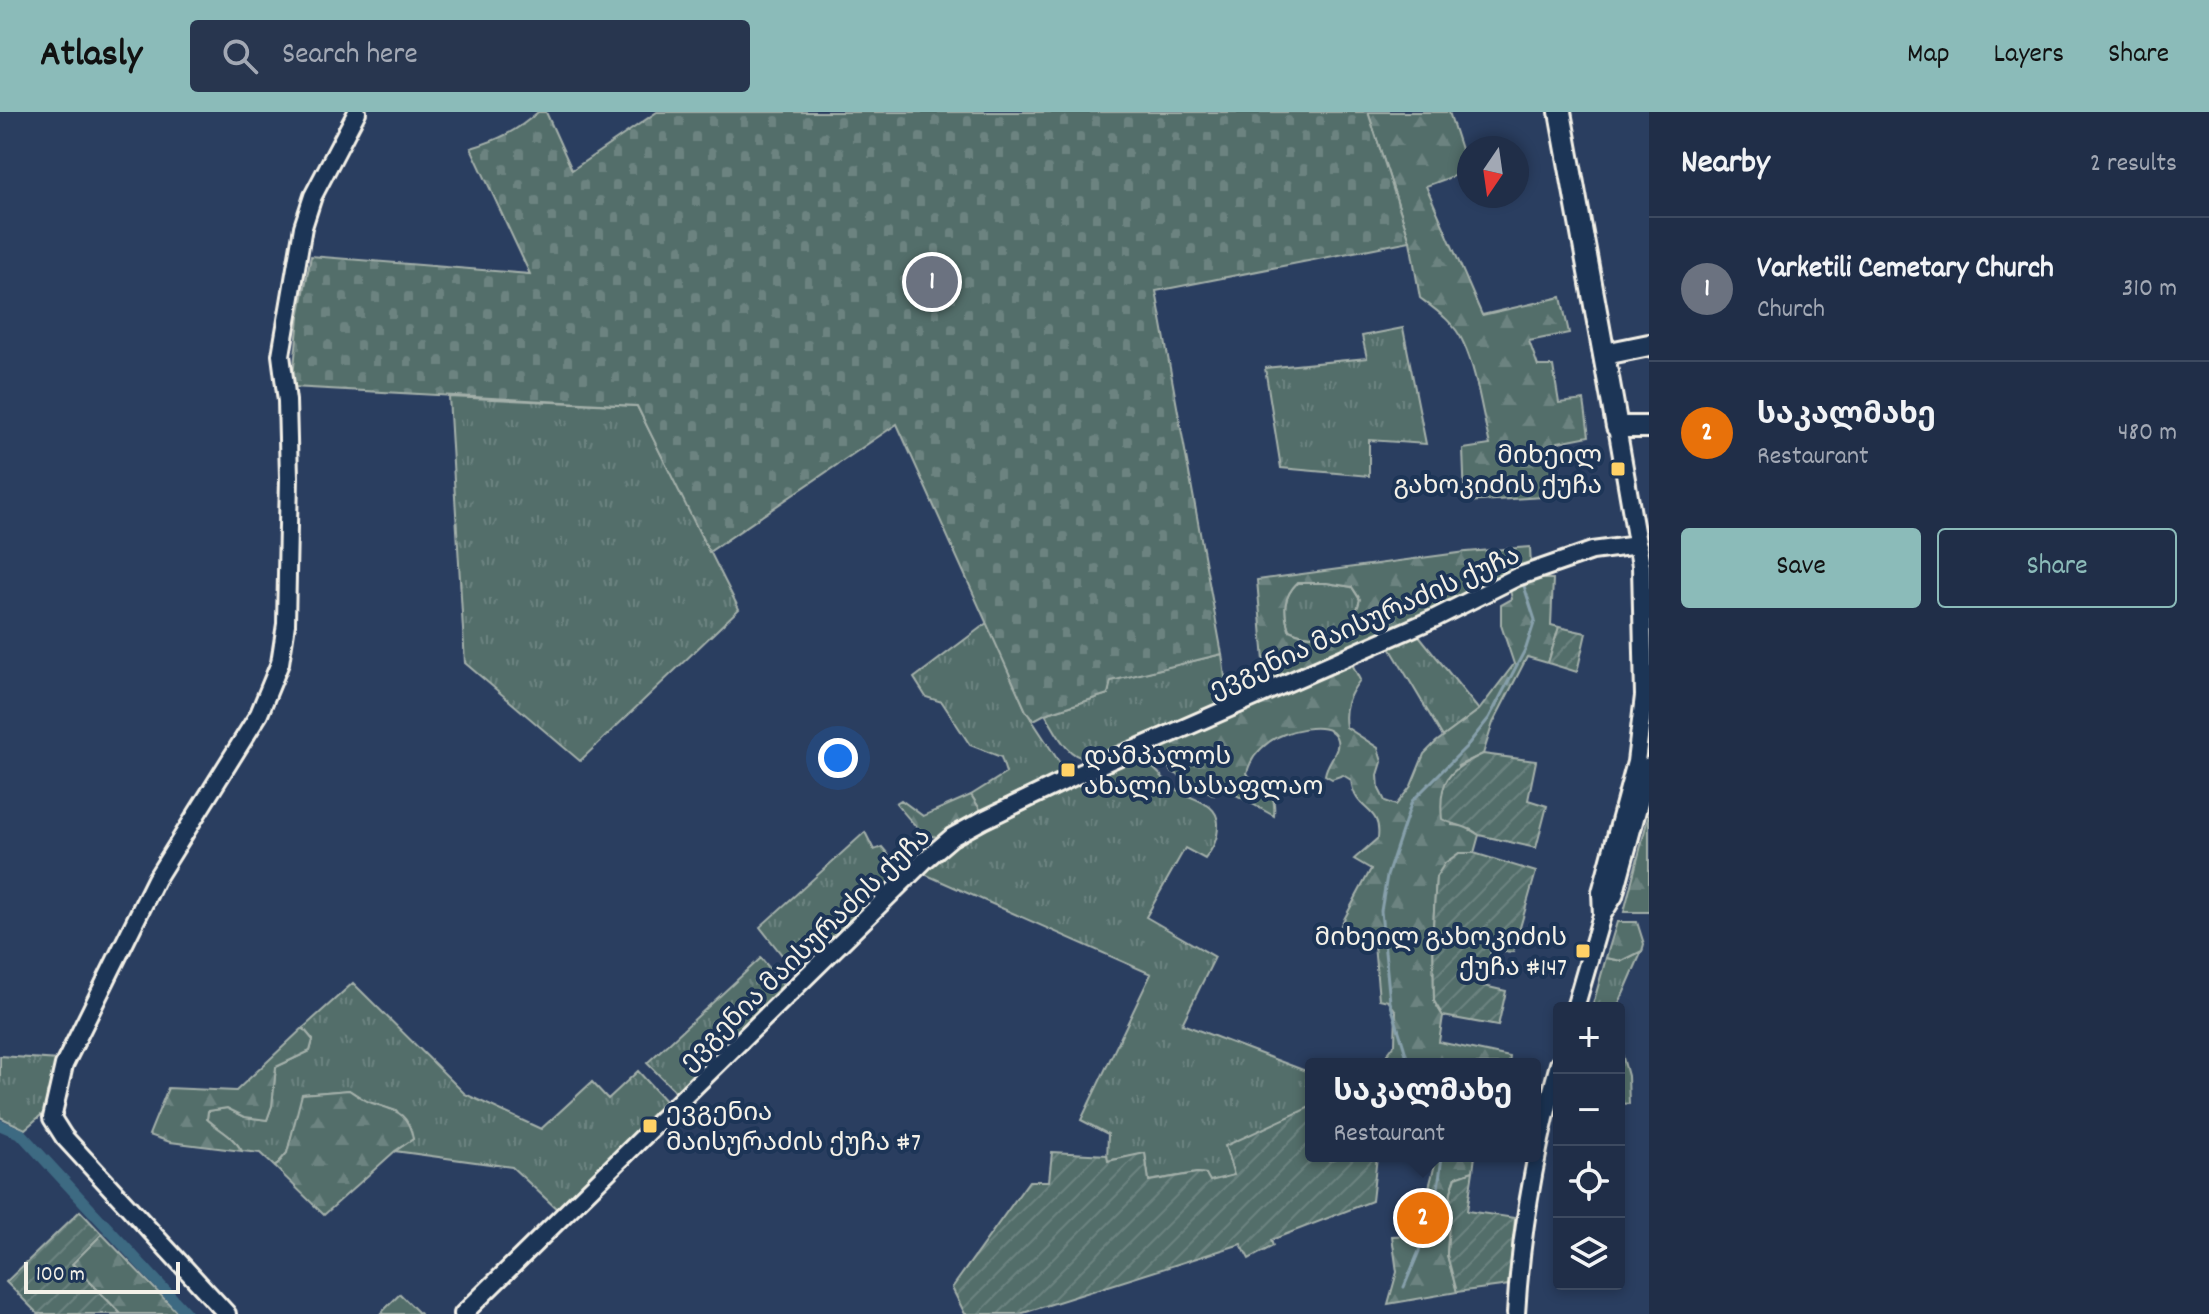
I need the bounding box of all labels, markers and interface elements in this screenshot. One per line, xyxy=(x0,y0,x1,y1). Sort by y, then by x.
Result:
search box xyxy=(190,20,750,92)
text: Atlasly xyxy=(40,29,142,84)
icon: search xyxy=(218,34,262,78)
text: Search here xyxy=(282,35,418,78)
text: Map xyxy=(1907,36,1950,76)
text: Layers xyxy=(1994,36,2064,76)
text: Share xyxy=(2108,36,2169,76)
north arrow xyxy=(1457,136,1529,208)
text: Nearby xyxy=(1681,140,1770,189)
text: 2 results xyxy=(2090,146,2177,183)
text: Varketili Cemetary Church xyxy=(1757,249,2054,292)
pin: 1 xyxy=(906,252,958,312)
text: 1 xyxy=(1704,271,1710,308)
text: 310 m xyxy=(2122,271,2177,308)
text: Church xyxy=(1757,292,1825,329)
text: საკალმახე xyxy=(1757,396,1936,439)
text: 2 xyxy=(1701,415,1713,452)
text: 480 m xyxy=(2118,415,2177,452)
place label: მიხეილ გახოკიძის ქუჩა xyxy=(1393,439,1602,506)
text: Restaurant xyxy=(1757,439,1869,476)
marker: მიხეილ გახოკიძის ქუჩა xyxy=(1609,460,1627,478)
button: Save xyxy=(1681,528,1921,608)
button: Share xyxy=(1937,528,2177,608)
street label: ევგენია მაისურაძის ქუჩა xyxy=(1204,539,1527,710)
your location xyxy=(818,738,858,778)
place label: დამპალოს ახალი სასაფლაო xyxy=(1084,740,1323,807)
marker: დამპალოს ახალი სასაფლაო xyxy=(1059,761,1077,779)
street label: ევგენია მაისურაძის ქუჩა xyxy=(673,820,940,1081)
place label: მიხეილ გახოკიძის ქუჩა #147 xyxy=(1314,921,1567,988)
marker: მიხეილ გახოკიძის ქუჩა #147 xyxy=(1574,942,1592,960)
map controls xyxy=(1553,1002,1625,1290)
button: + xyxy=(1553,1002,1625,1074)
popup xyxy=(1305,1058,1541,1162)
text: საკალმახე xyxy=(1334,1073,1512,1116)
button: − xyxy=(1553,1074,1625,1146)
place label: ევგენია მაისურაძის ქუჩა #7 xyxy=(666,1096,921,1163)
text: Restaurant xyxy=(1334,1116,1445,1153)
marker: ევგენია მაისურაძის ქუჩა #7 xyxy=(641,1117,659,1135)
button: locate xyxy=(1553,1146,1625,1218)
pin: 2 xyxy=(1397,1188,1449,1248)
button: layers xyxy=(1553,1218,1625,1290)
scale bar xyxy=(24,1258,180,1294)
text: 100 m xyxy=(36,1260,85,1291)

